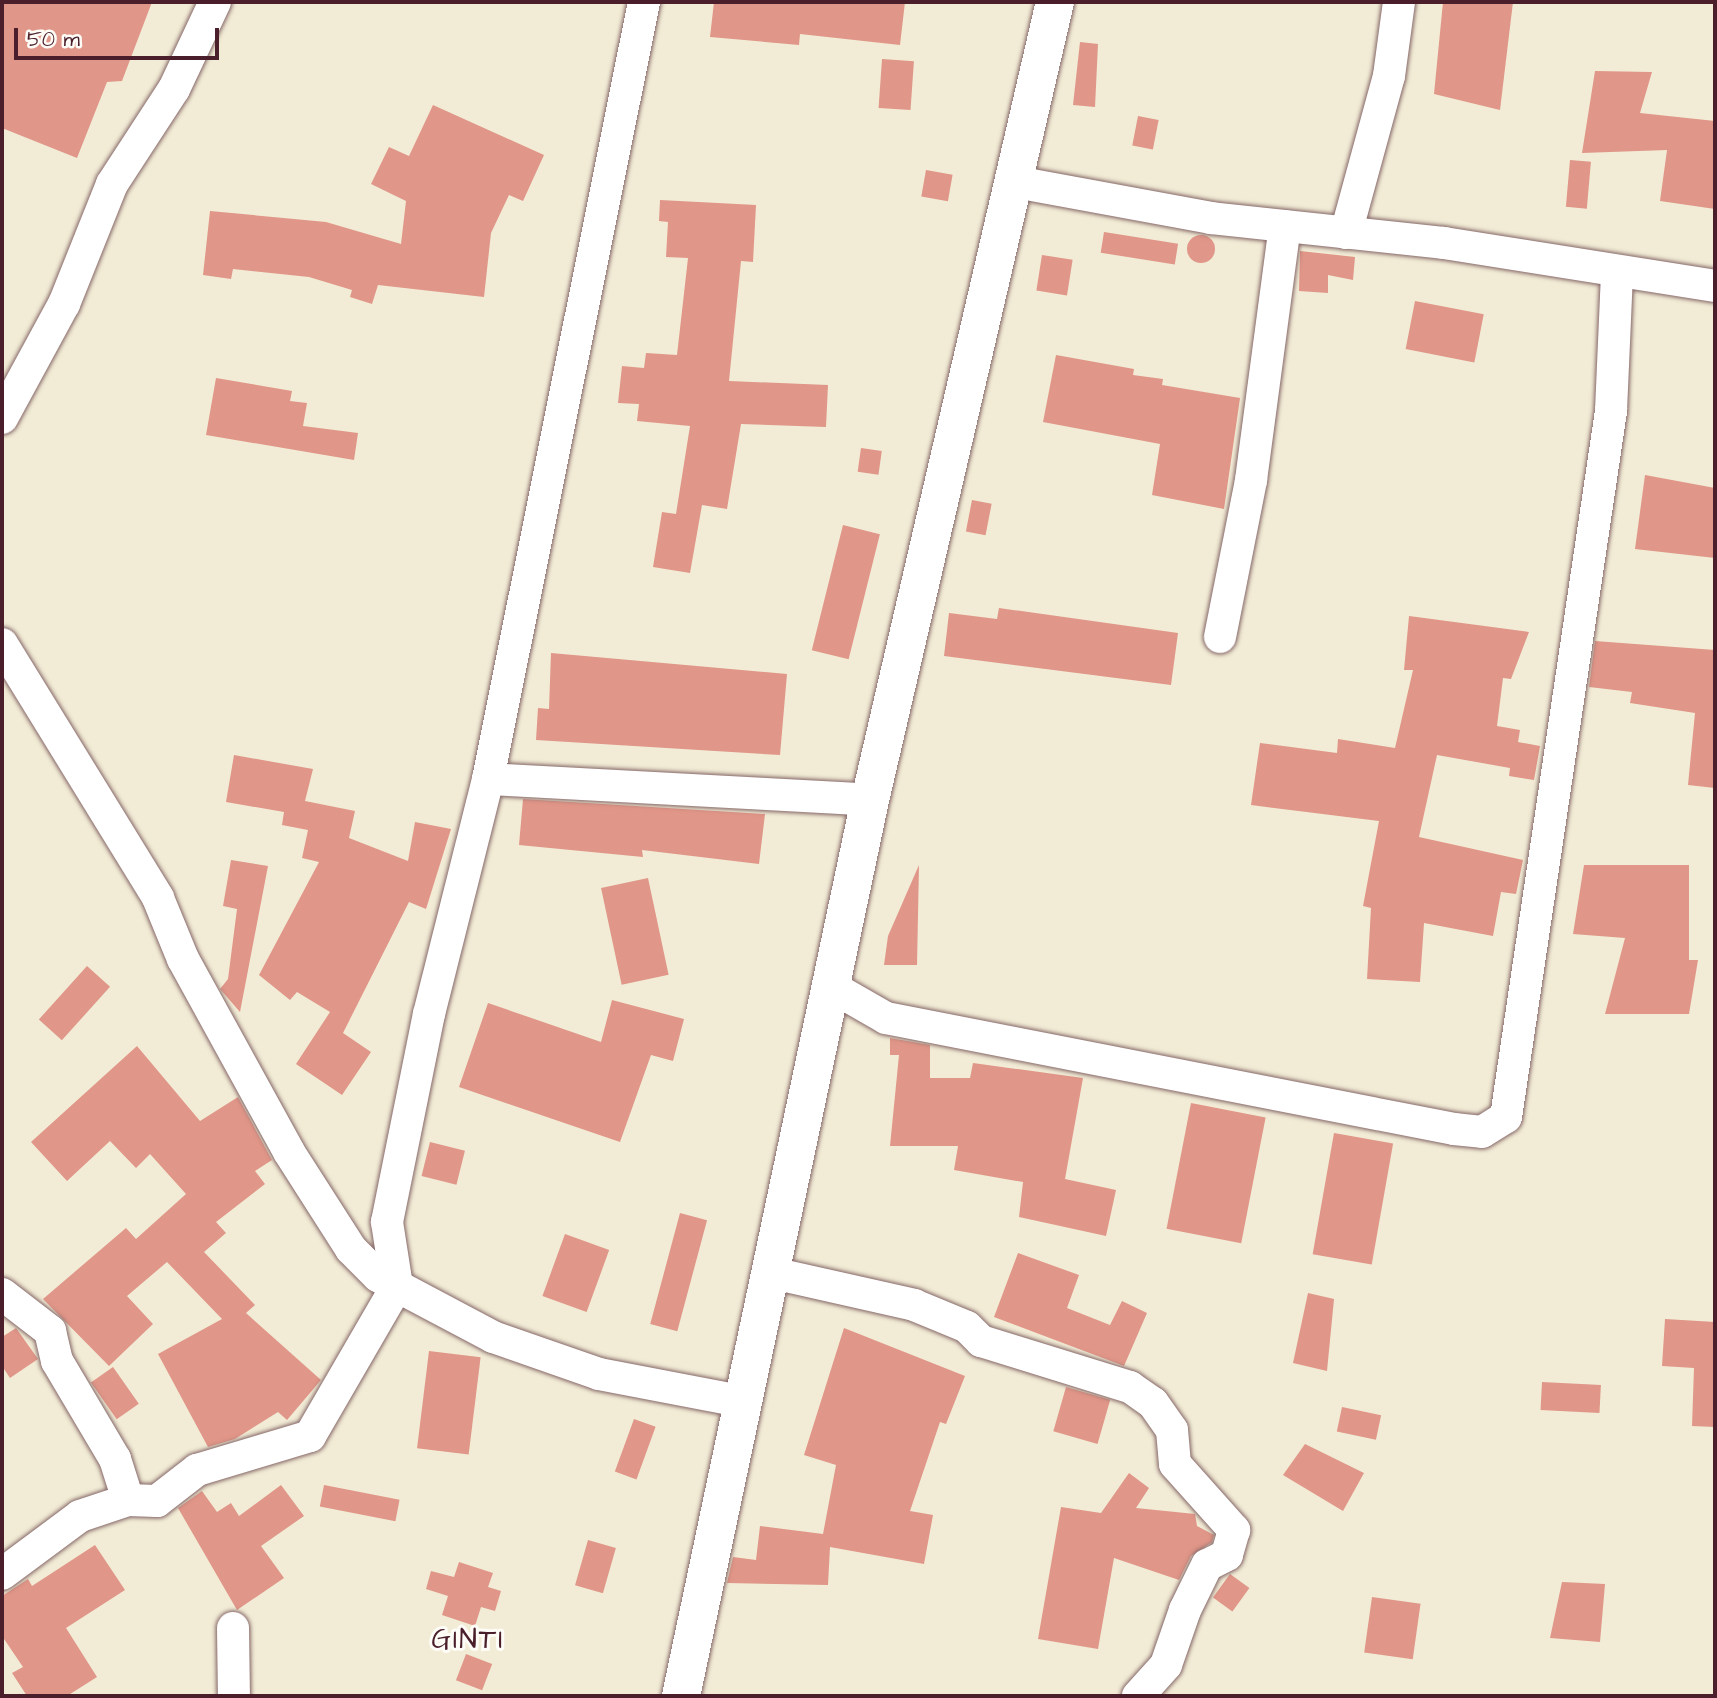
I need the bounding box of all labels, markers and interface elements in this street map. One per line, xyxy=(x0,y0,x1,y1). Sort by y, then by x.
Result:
scale bar xyxy=(18,14,222,58)
text: 50 m xyxy=(27,25,80,54)
district label: GINTI xyxy=(432,1623,504,1657)

